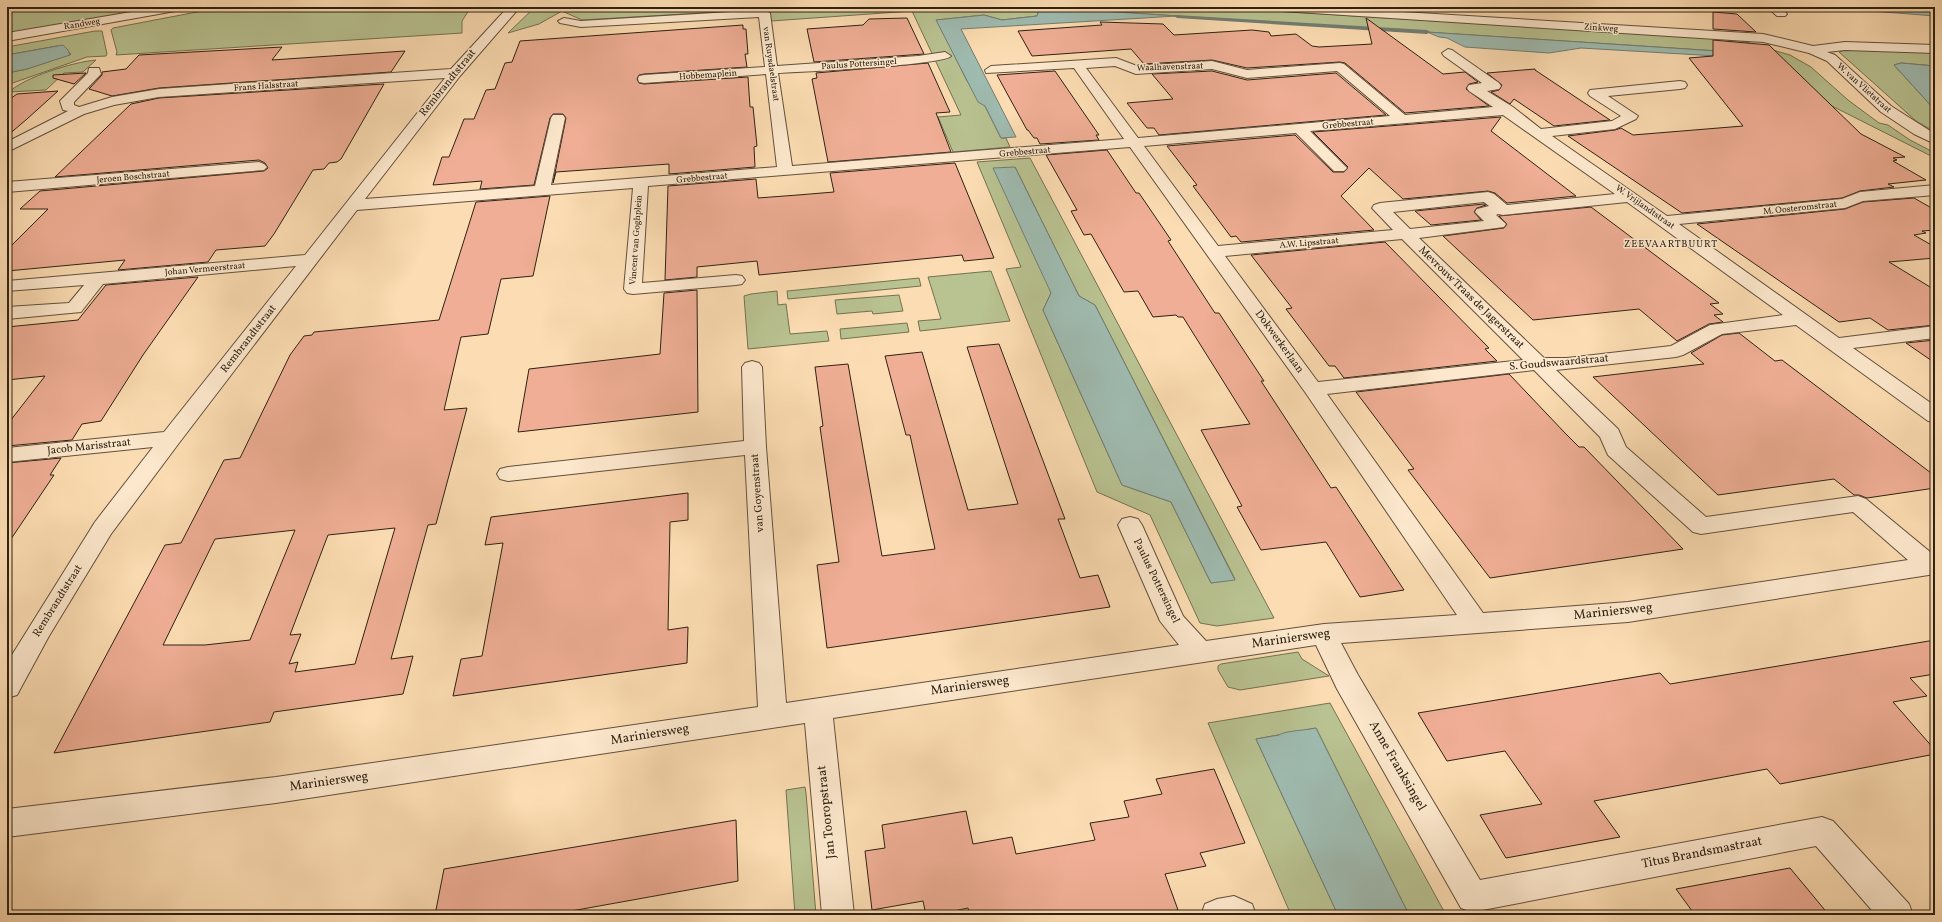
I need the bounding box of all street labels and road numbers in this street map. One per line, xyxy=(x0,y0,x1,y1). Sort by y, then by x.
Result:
street label: Randweg xyxy=(63,15,102,33)
street label: Zinkweg xyxy=(1583,20,1619,36)
street label: van Ruysdaelstraat xyxy=(759,26,783,102)
street label: Rembrandtstraat xyxy=(416,46,480,120)
street label: Paulus Pottersingel xyxy=(821,55,898,73)
street label: Waalhavenstraat xyxy=(1136,59,1204,75)
street label: W. van Vlietstraat xyxy=(1834,60,1894,116)
street label: Hobbemaplein xyxy=(679,66,738,84)
street label: Frans Halsstraat xyxy=(233,77,299,95)
street label: Grebbestraat xyxy=(1322,115,1374,133)
street label: Grebbestraat xyxy=(999,143,1051,161)
street label: Jeroen Boschstraat xyxy=(96,167,170,187)
street label: Grebbestraat xyxy=(676,169,728,187)
street label: W. Vrijlandtstraat xyxy=(1613,182,1677,232)
street label: Vincent van Goghplein xyxy=(626,194,646,285)
street label: M. Oosteromstraat xyxy=(1762,198,1838,218)
street label: A.W. Lipsstraat xyxy=(1279,234,1339,252)
street label: Mevrouw Traas de Jagerstraat xyxy=(1415,243,1527,353)
street label: Johan Vermeerstraat xyxy=(164,259,246,279)
street label: Rembrandtstraat xyxy=(218,302,280,376)
street label: Dokwerkerlaan xyxy=(1251,307,1307,377)
street label: S. Goudswaardstraat xyxy=(1509,351,1609,375)
street label: Jacob Marisstraat xyxy=(46,435,132,459)
street label: van Goyenstraat xyxy=(748,453,768,533)
street label: Paulus Pottersingel xyxy=(1129,536,1183,626)
street label: Rembrandtstraat xyxy=(30,562,86,640)
street label: Mariniersweg xyxy=(1573,599,1654,625)
street label: Mariniersweg xyxy=(1251,625,1332,653)
street label: Mariniersweg xyxy=(930,672,1011,700)
street label: Anne Franksingel xyxy=(1364,718,1430,814)
street label: Mariniersweg xyxy=(609,720,691,750)
street label: Jan Tooropstraat xyxy=(813,764,841,860)
street label: Mariniersweg xyxy=(289,768,370,796)
street label: Titus Brandsmastraat xyxy=(1640,832,1764,874)

